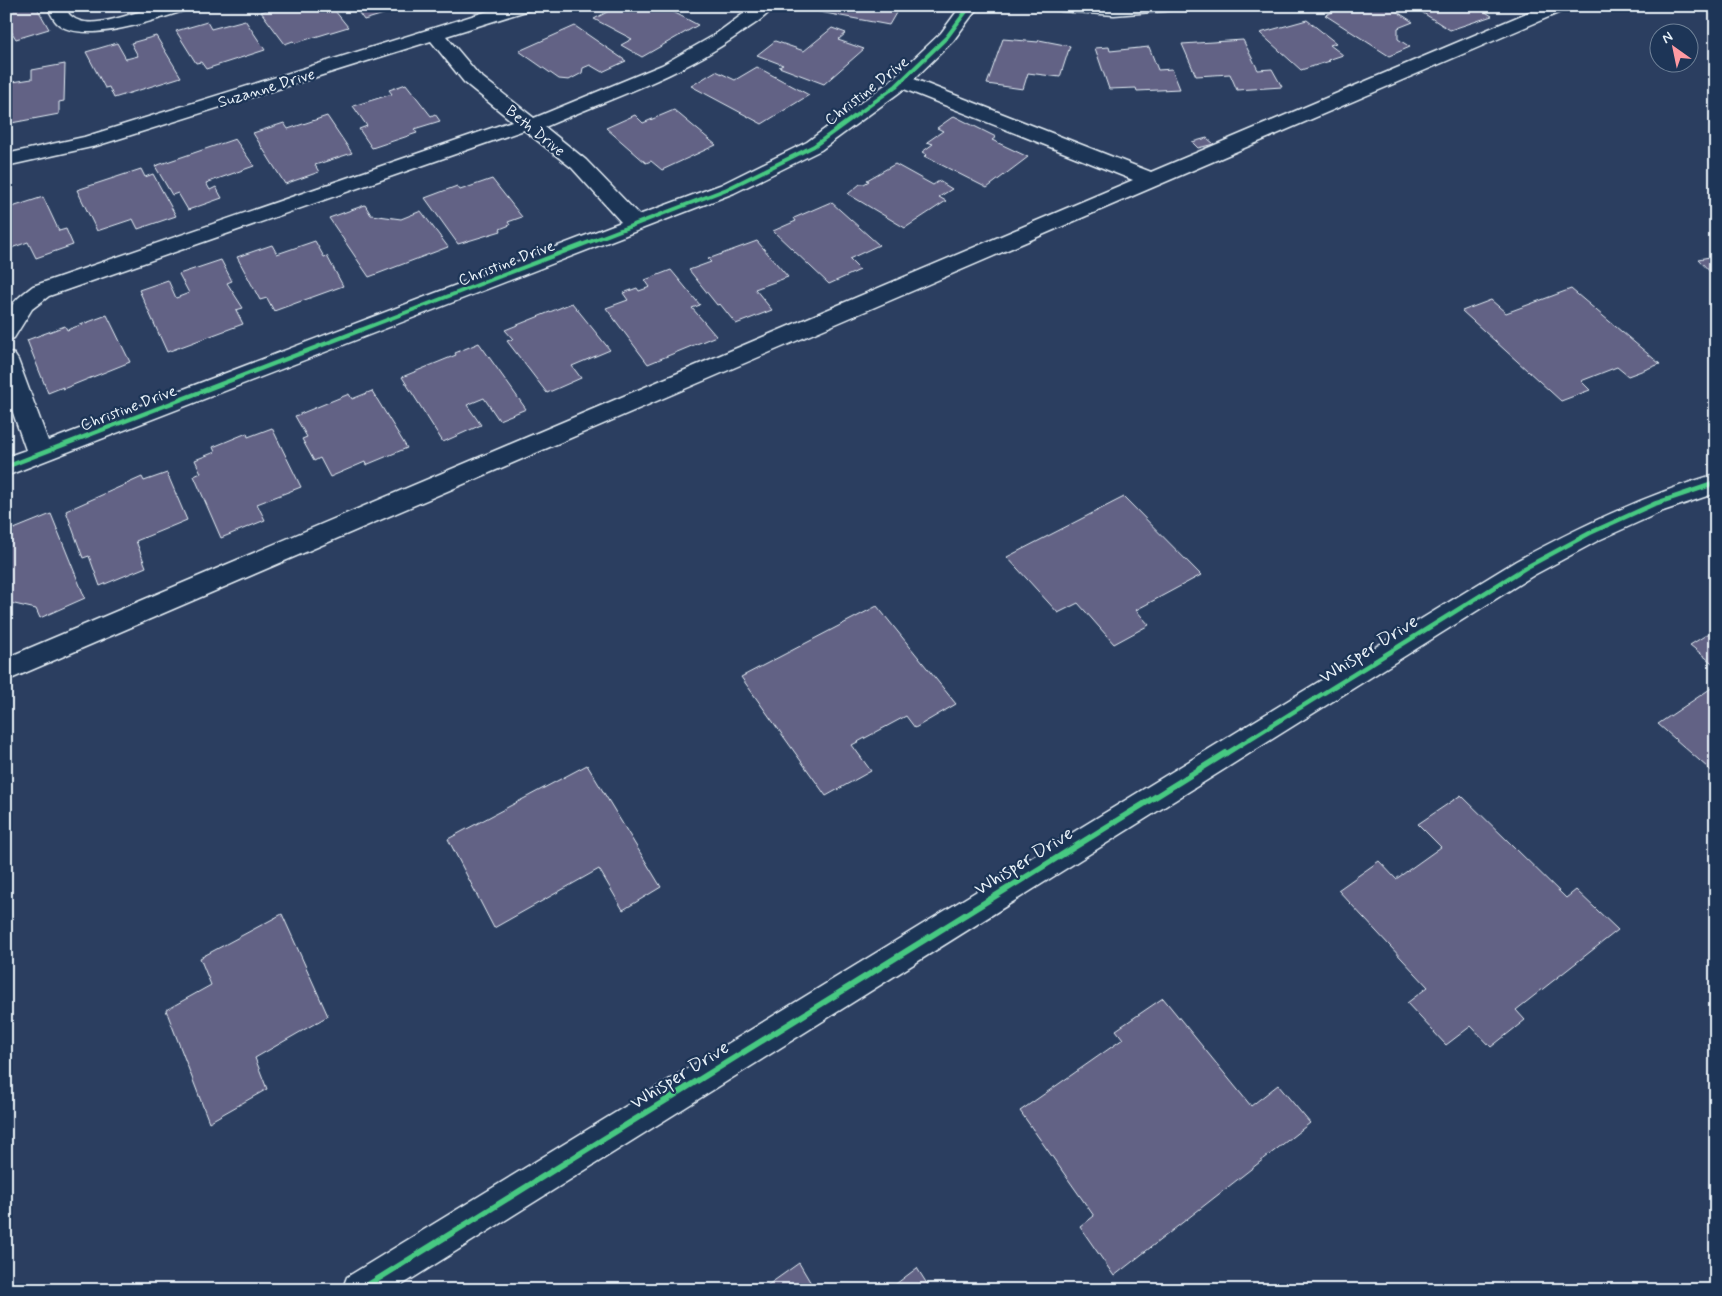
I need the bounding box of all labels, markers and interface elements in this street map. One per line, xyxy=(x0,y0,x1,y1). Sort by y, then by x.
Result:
north arrow xyxy=(1650,22,1700,72)
text: N xyxy=(1659,28,1676,48)
street label: Christine Drive xyxy=(820,52,914,131)
street label: Suzanne Drive xyxy=(215,64,318,113)
street label: Beth Drive xyxy=(501,101,569,162)
street label: Christine Drive xyxy=(455,235,558,291)
street label: Christine Drive xyxy=(77,380,180,436)
street label: Whisper Drive xyxy=(1315,609,1423,690)
street label: Whisper Drive xyxy=(970,821,1078,902)
street label: Whisper Drive xyxy=(626,1035,734,1116)

